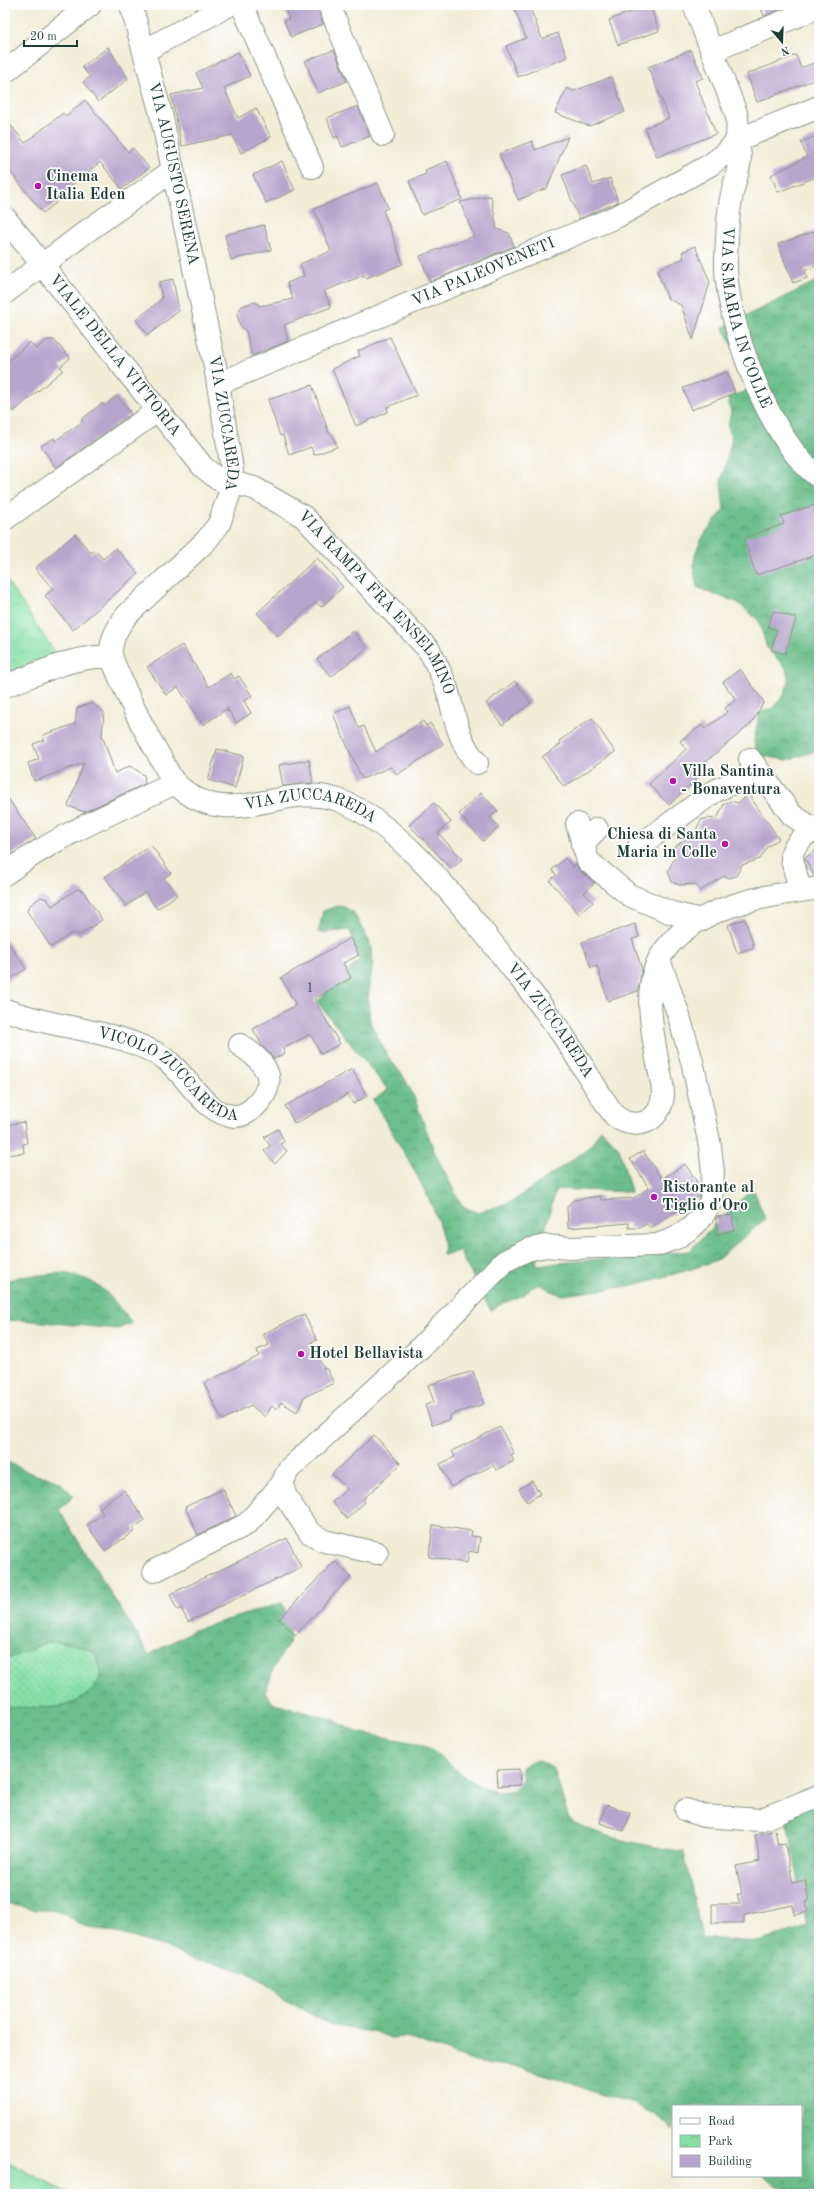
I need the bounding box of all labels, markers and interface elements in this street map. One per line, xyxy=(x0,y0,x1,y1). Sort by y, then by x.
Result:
scale bar xyxy=(24,22,77,48)
north arrow xyxy=(762,22,802,62)
text: 20 m xyxy=(30,31,57,43)
text: N xyxy=(778,43,791,57)
street label: VIA AUGUSTO SERENA xyxy=(145,80,201,267)
place label: Cinema Italia Eden xyxy=(46,169,125,203)
marker: Cinema Italia Eden xyxy=(33,181,43,191)
street label: VIA S.MARIA IN COLLE xyxy=(718,226,774,411)
street label: VIA PALEOVENETI xyxy=(410,235,557,310)
street label: VIALE DELLA VITTORIA xyxy=(46,272,184,440)
street label: VIA ZUCCAREDA xyxy=(205,354,240,492)
street label: VIA RAMPA FRÀ ENSELMINO xyxy=(294,508,456,697)
place label: Villa Santina - Bonaventura xyxy=(681,764,781,798)
marker: Villa Santina - Bonaventura xyxy=(668,776,678,786)
street label: VIA ZUCCAREDA xyxy=(243,787,379,826)
place label: Chiesa di Santa Maria in Colle xyxy=(607,827,717,861)
marker: Chiesa di Santa Maria in Colle xyxy=(720,839,730,849)
street label: VIA ZUCCAREDA xyxy=(503,960,596,1081)
house number: 1 xyxy=(306,981,314,995)
street label: VICOLO ZUCCAREDA xyxy=(96,1025,239,1124)
place label: Ristorante al Tiglio d'Oro xyxy=(662,1180,754,1214)
marker: Ristorante al Tiglio d'Oro xyxy=(649,1192,659,1202)
place label: Hotel Bellavista xyxy=(309,1346,423,1362)
marker: Hotel Bellavista xyxy=(296,1349,306,1359)
legend xyxy=(672,2105,802,2177)
text: Road xyxy=(708,2116,735,2128)
text: Park xyxy=(708,2136,733,2148)
text: Building xyxy=(708,2156,752,2168)

